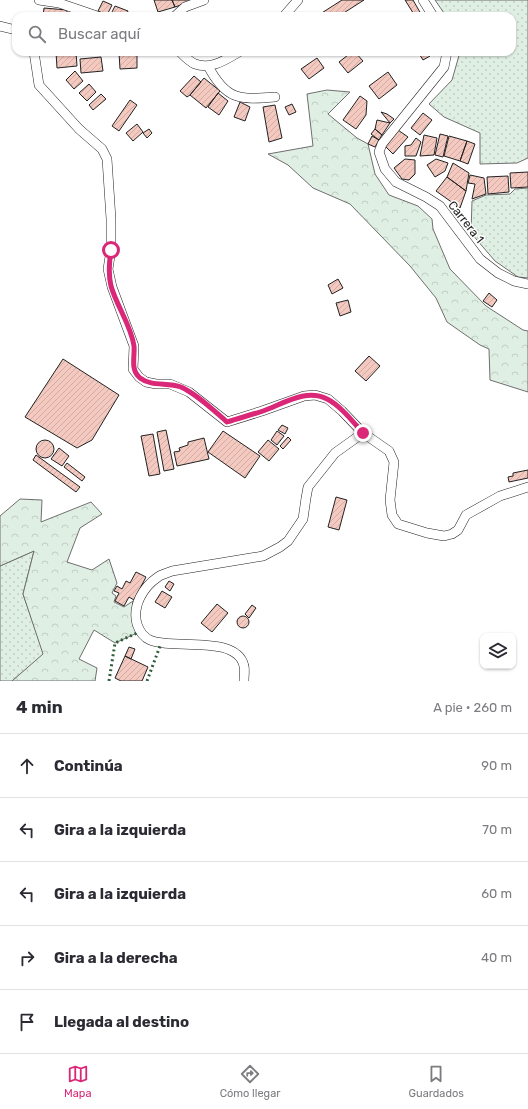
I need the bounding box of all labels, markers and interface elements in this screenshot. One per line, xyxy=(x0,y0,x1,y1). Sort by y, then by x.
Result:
search box xyxy=(12,12,516,56)
icon: search xyxy=(26,23,48,45)
text: Buscar aquí xyxy=(58,25,140,43)
street label: Carrera 1 xyxy=(445,198,487,246)
route start xyxy=(102,241,120,259)
route end xyxy=(354,424,372,442)
map controls xyxy=(480,633,516,669)
button: layers xyxy=(480,633,516,669)
text: 4 min xyxy=(16,697,63,717)
text: A pie · 260 m xyxy=(433,700,512,715)
icon: ahead xyxy=(16,755,38,777)
text: Continúa xyxy=(54,757,123,775)
text: 90 m xyxy=(481,758,512,773)
icon: left xyxy=(16,819,38,841)
text: Gira a la izquierda xyxy=(54,821,186,839)
text: 70 m xyxy=(482,822,512,837)
icon: left xyxy=(16,883,38,905)
text: Gira a la izquierda xyxy=(54,885,186,903)
text: 60 m xyxy=(481,886,512,901)
icon: right xyxy=(16,947,38,969)
text: Gira a la derecha xyxy=(54,949,178,967)
text: 40 m xyxy=(481,950,512,965)
icon: arrive xyxy=(16,1011,38,1033)
text: Llegada al destino xyxy=(54,1013,189,1031)
tab: Mapa xyxy=(64,1063,92,1100)
tab: Cómo llegar xyxy=(220,1063,280,1100)
tab: Guardados xyxy=(409,1063,464,1100)

